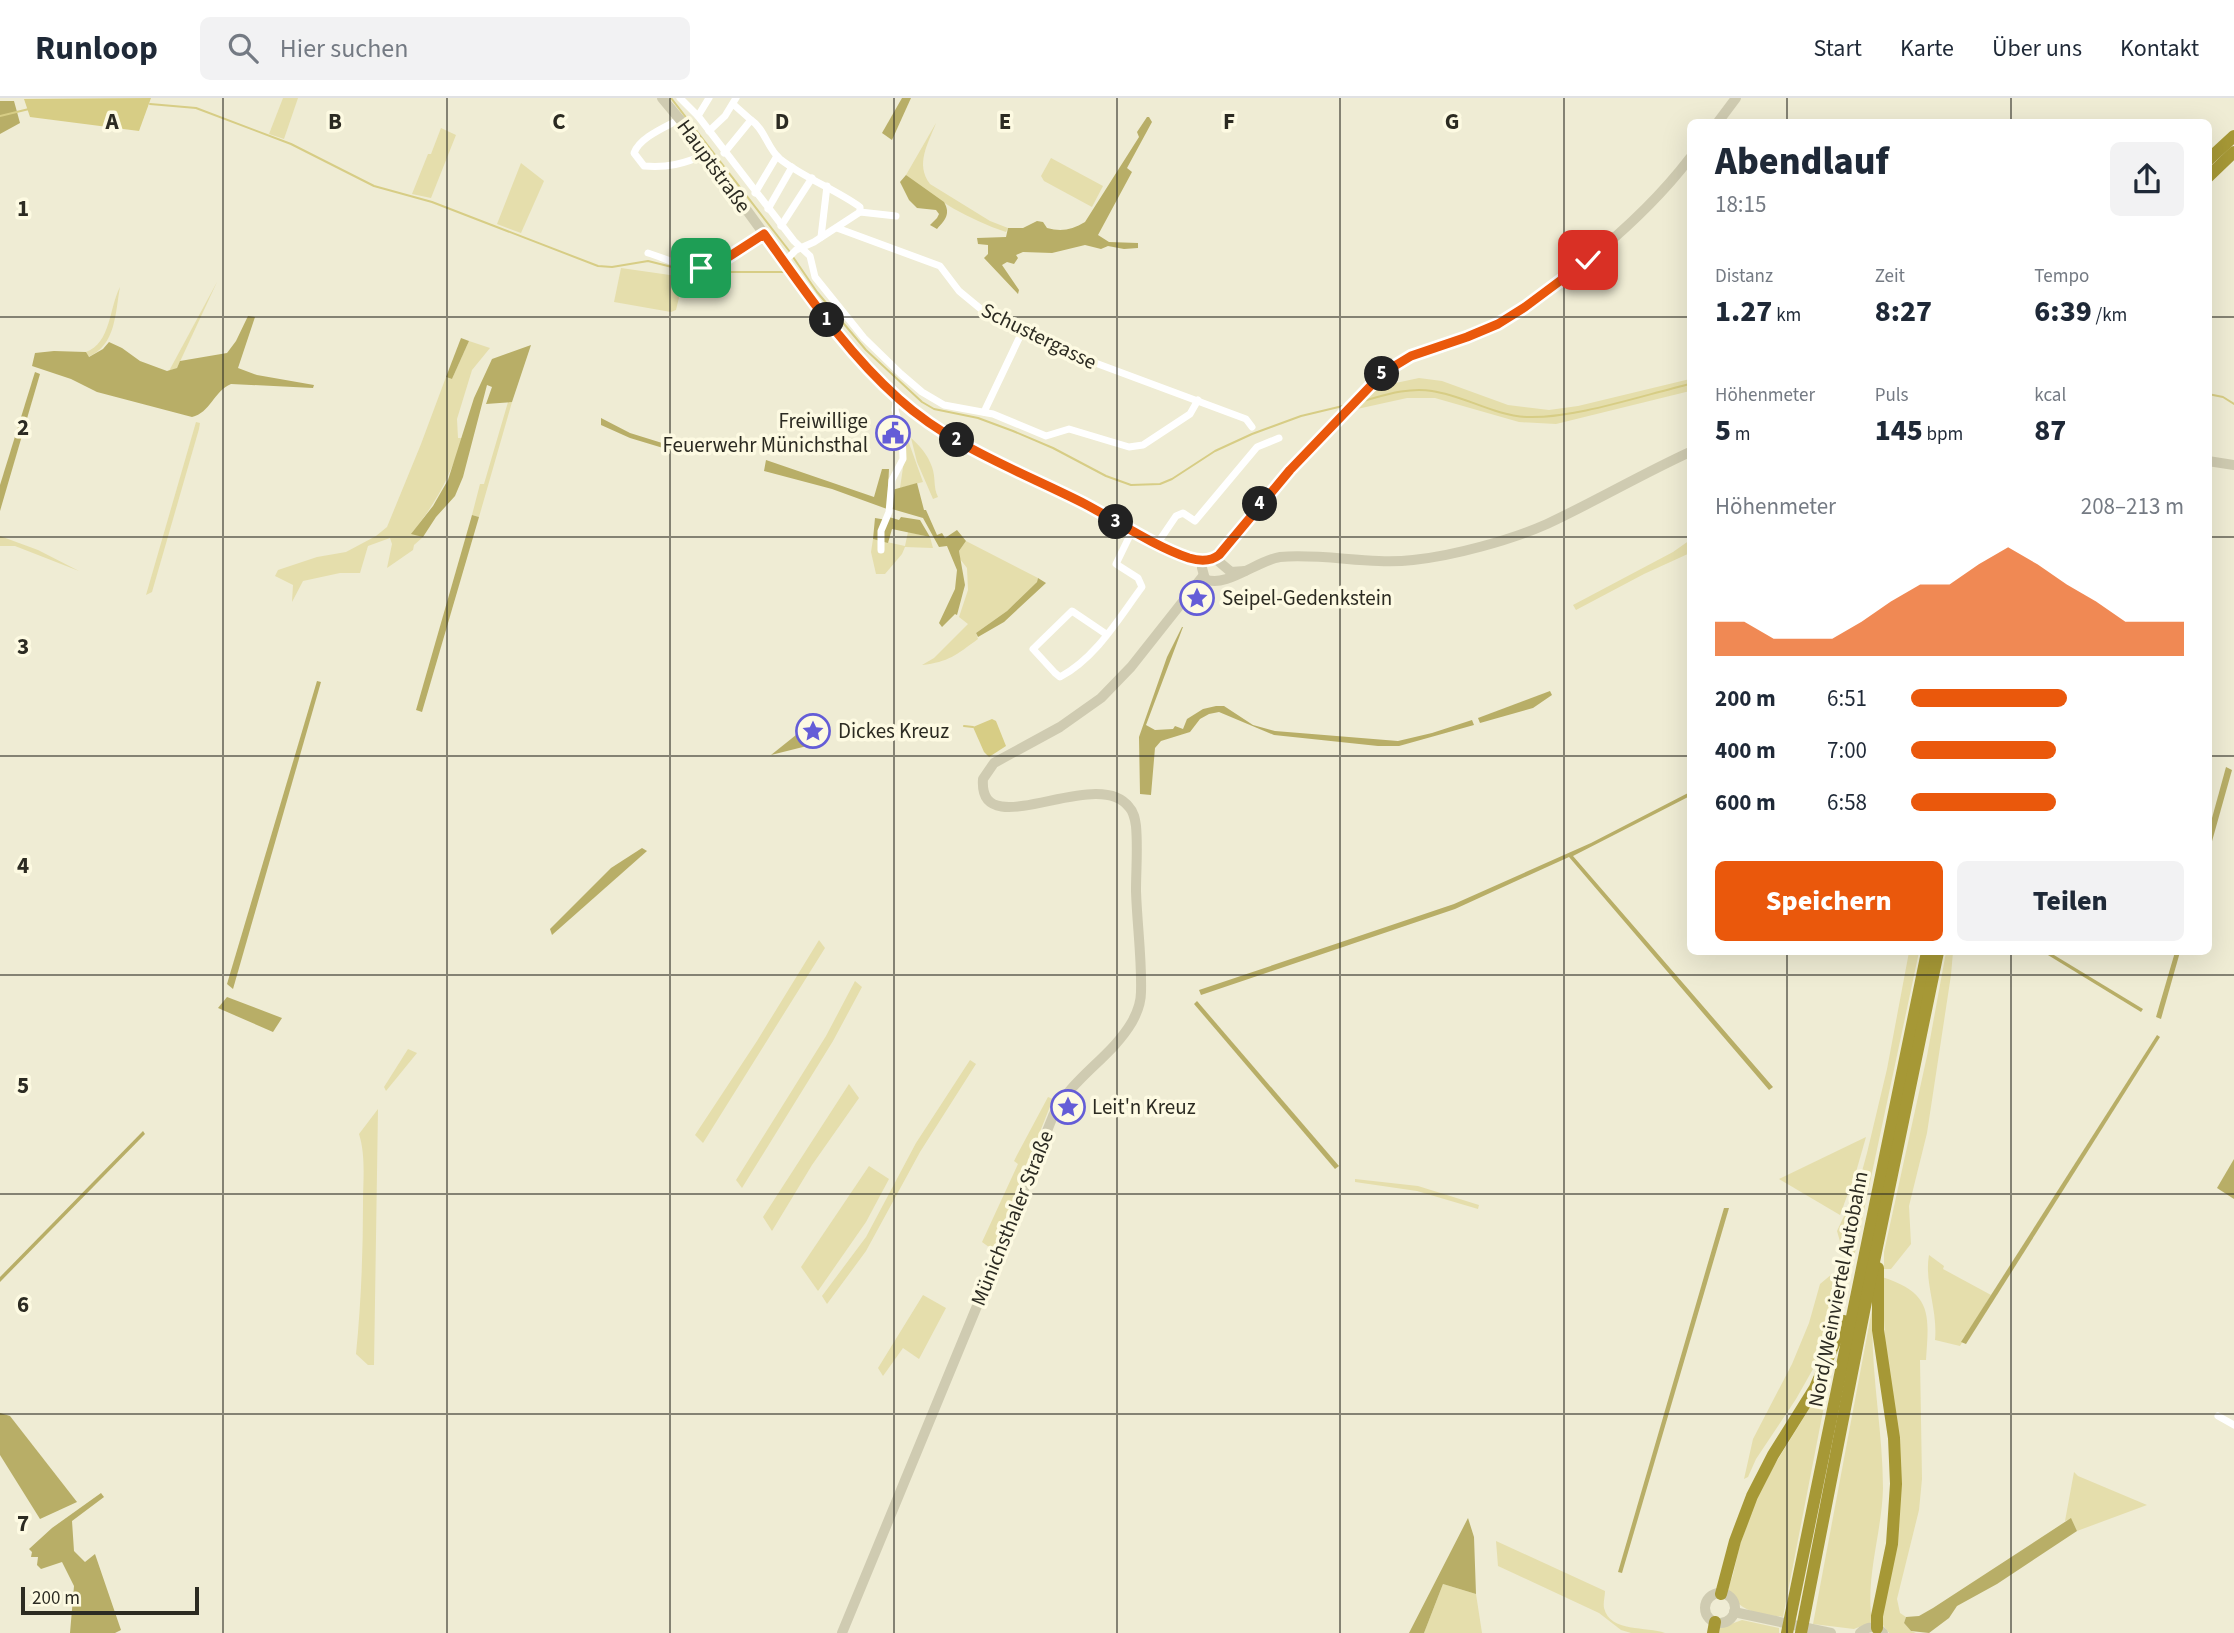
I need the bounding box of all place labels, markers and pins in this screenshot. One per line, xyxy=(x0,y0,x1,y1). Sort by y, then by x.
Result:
pin xyxy=(1558,230,1618,290)
pin xyxy=(671,238,731,298)
pin: 1 xyxy=(810,302,844,338)
pin: 5 xyxy=(1364,356,1400,392)
place label: Freiwillige Feuerwehr Münichsthal xyxy=(662,406,868,460)
public building icon: Freiwillige Feuerwehr Münichsthal xyxy=(874,414,912,452)
pin: 2 xyxy=(940,422,974,458)
pin: 4 xyxy=(1242,486,1278,522)
pin: 3 xyxy=(1098,504,1134,540)
place icon: Seipel-Gedenkstein xyxy=(1178,579,1216,617)
place label: Seipel-Gedenkstein xyxy=(1222,583,1392,613)
place icon: Dickes Kreuz xyxy=(794,712,832,750)
place label: Dickes Kreuz xyxy=(838,716,949,746)
place icon: Leit'n Kreuz xyxy=(1049,1088,1087,1126)
place label: Leit'n Kreuz xyxy=(1092,1092,1196,1122)

